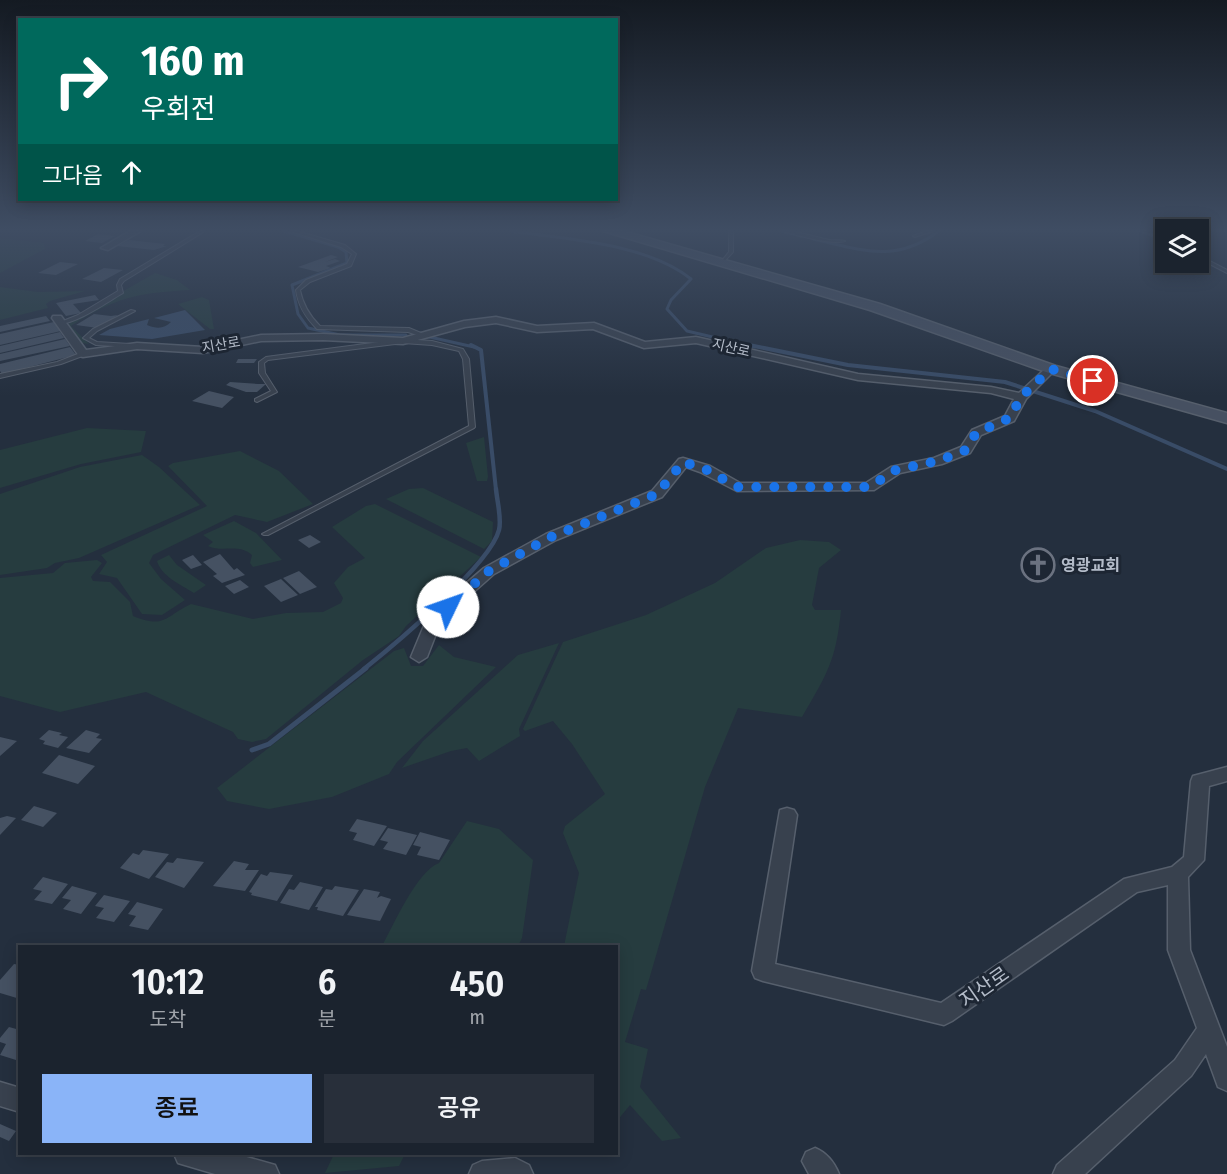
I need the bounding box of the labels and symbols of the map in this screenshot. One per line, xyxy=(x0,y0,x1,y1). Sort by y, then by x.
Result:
street label: 지산로 xyxy=(200,333,242,357)
street label: 지산로 xyxy=(710,335,752,361)
pin xyxy=(1067,355,1118,406)
church icon: 영광교회 xyxy=(1020,547,1056,583)
place label: 영광교회 xyxy=(1061,556,1120,575)
position arrow xyxy=(416,575,480,639)
street label: 지산로 xyxy=(955,961,1013,1013)

